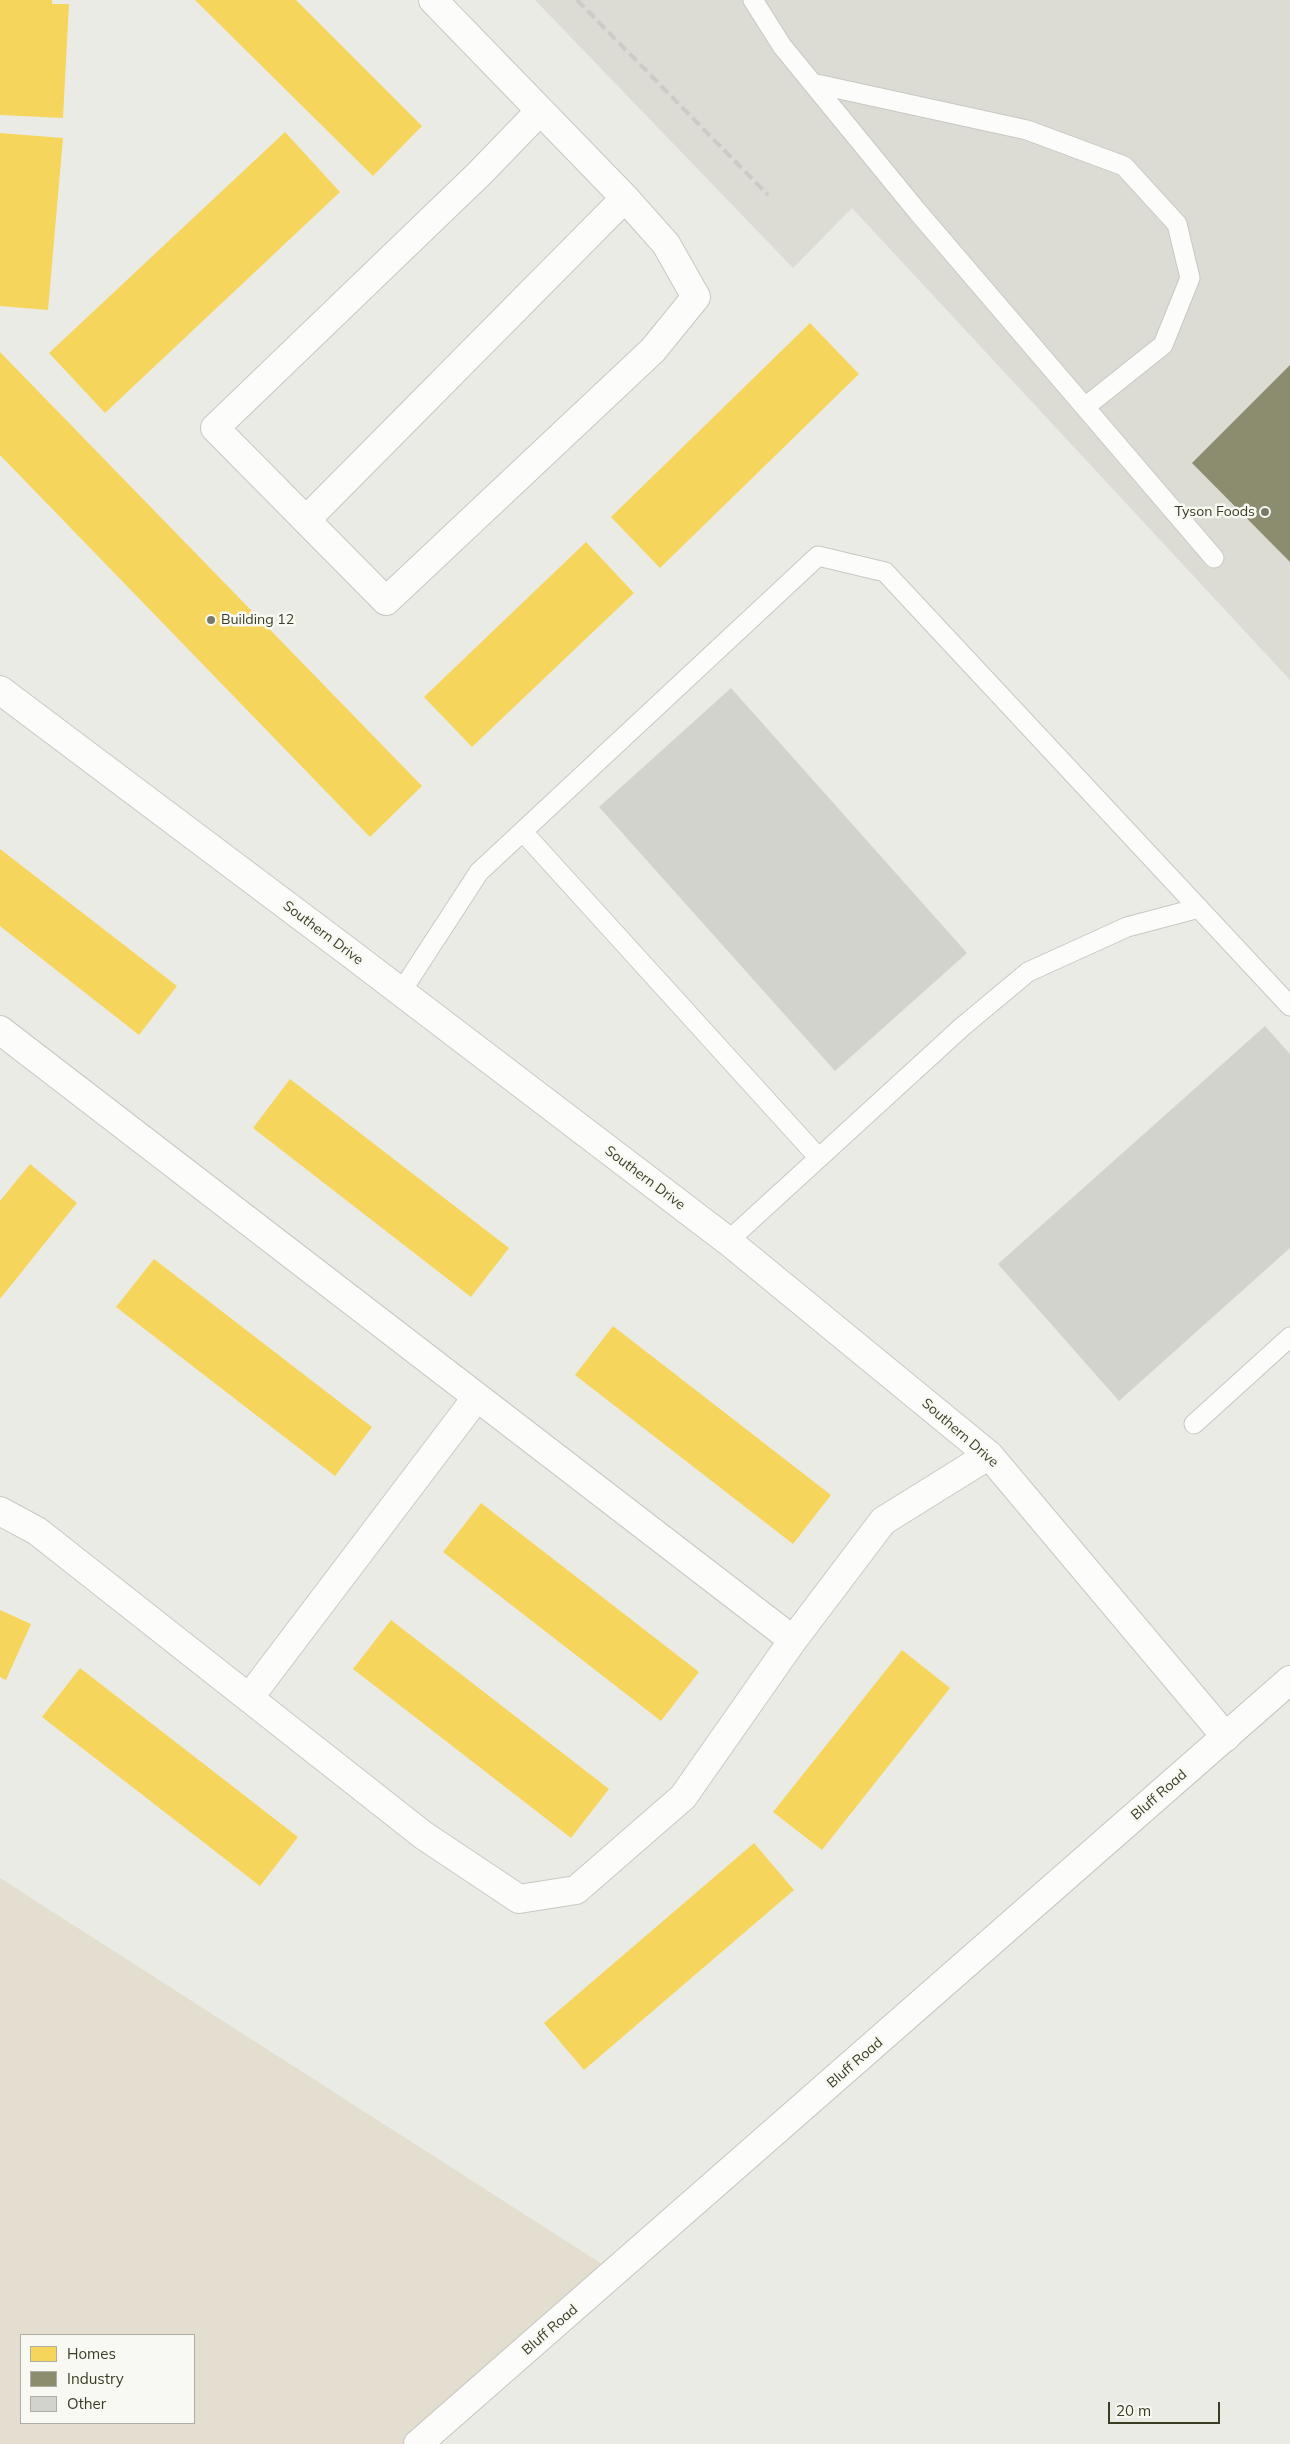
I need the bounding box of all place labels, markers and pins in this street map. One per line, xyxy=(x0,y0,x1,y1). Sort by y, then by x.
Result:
place label: Tyson Foods xyxy=(1174,504,1255,520)
marker: Tyson Foods xyxy=(1259,506,1271,518)
place label: Building 12 xyxy=(221,612,294,628)
marker: Building 12 xyxy=(205,614,217,626)

